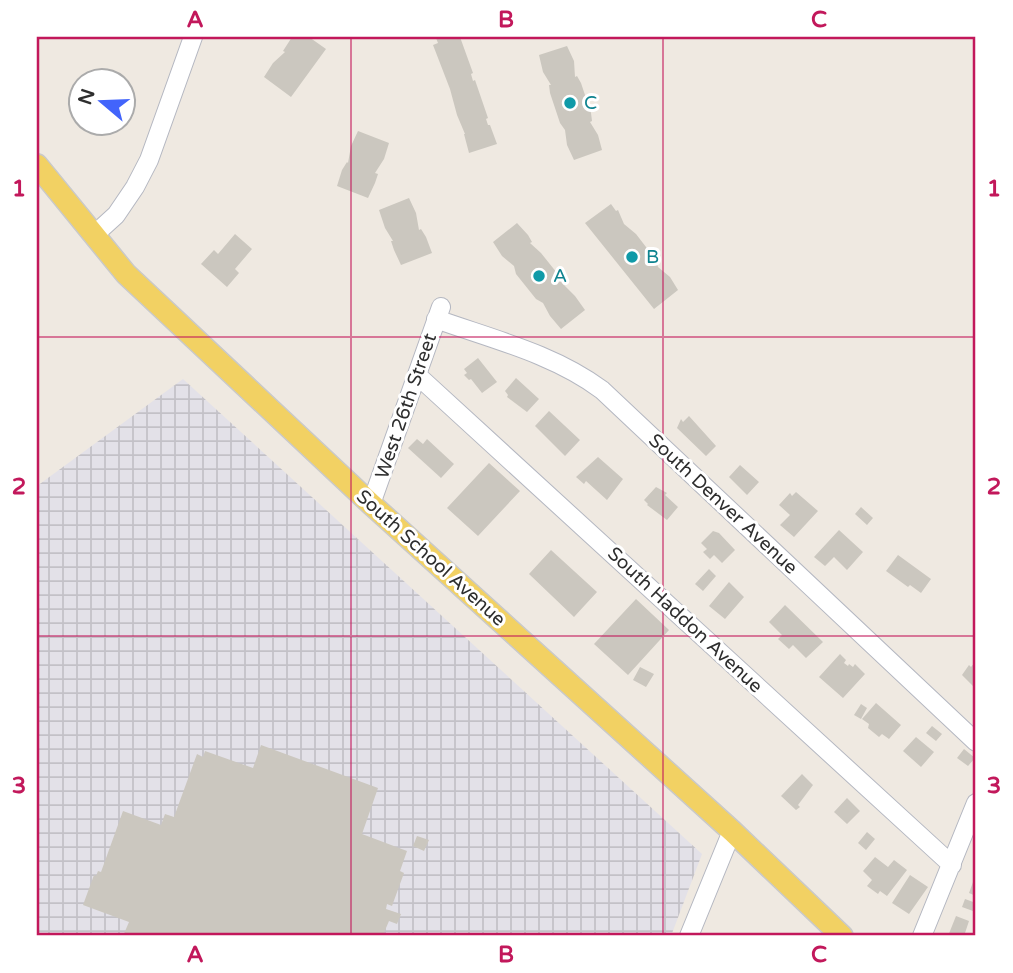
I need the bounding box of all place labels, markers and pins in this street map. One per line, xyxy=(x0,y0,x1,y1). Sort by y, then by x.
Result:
place label: C xyxy=(584,92,597,114)
marker: C xyxy=(562,95,578,111)
place label: B xyxy=(646,246,659,268)
marker: B xyxy=(624,249,640,265)
place label: A xyxy=(553,265,567,287)
marker: A xyxy=(531,268,547,284)

